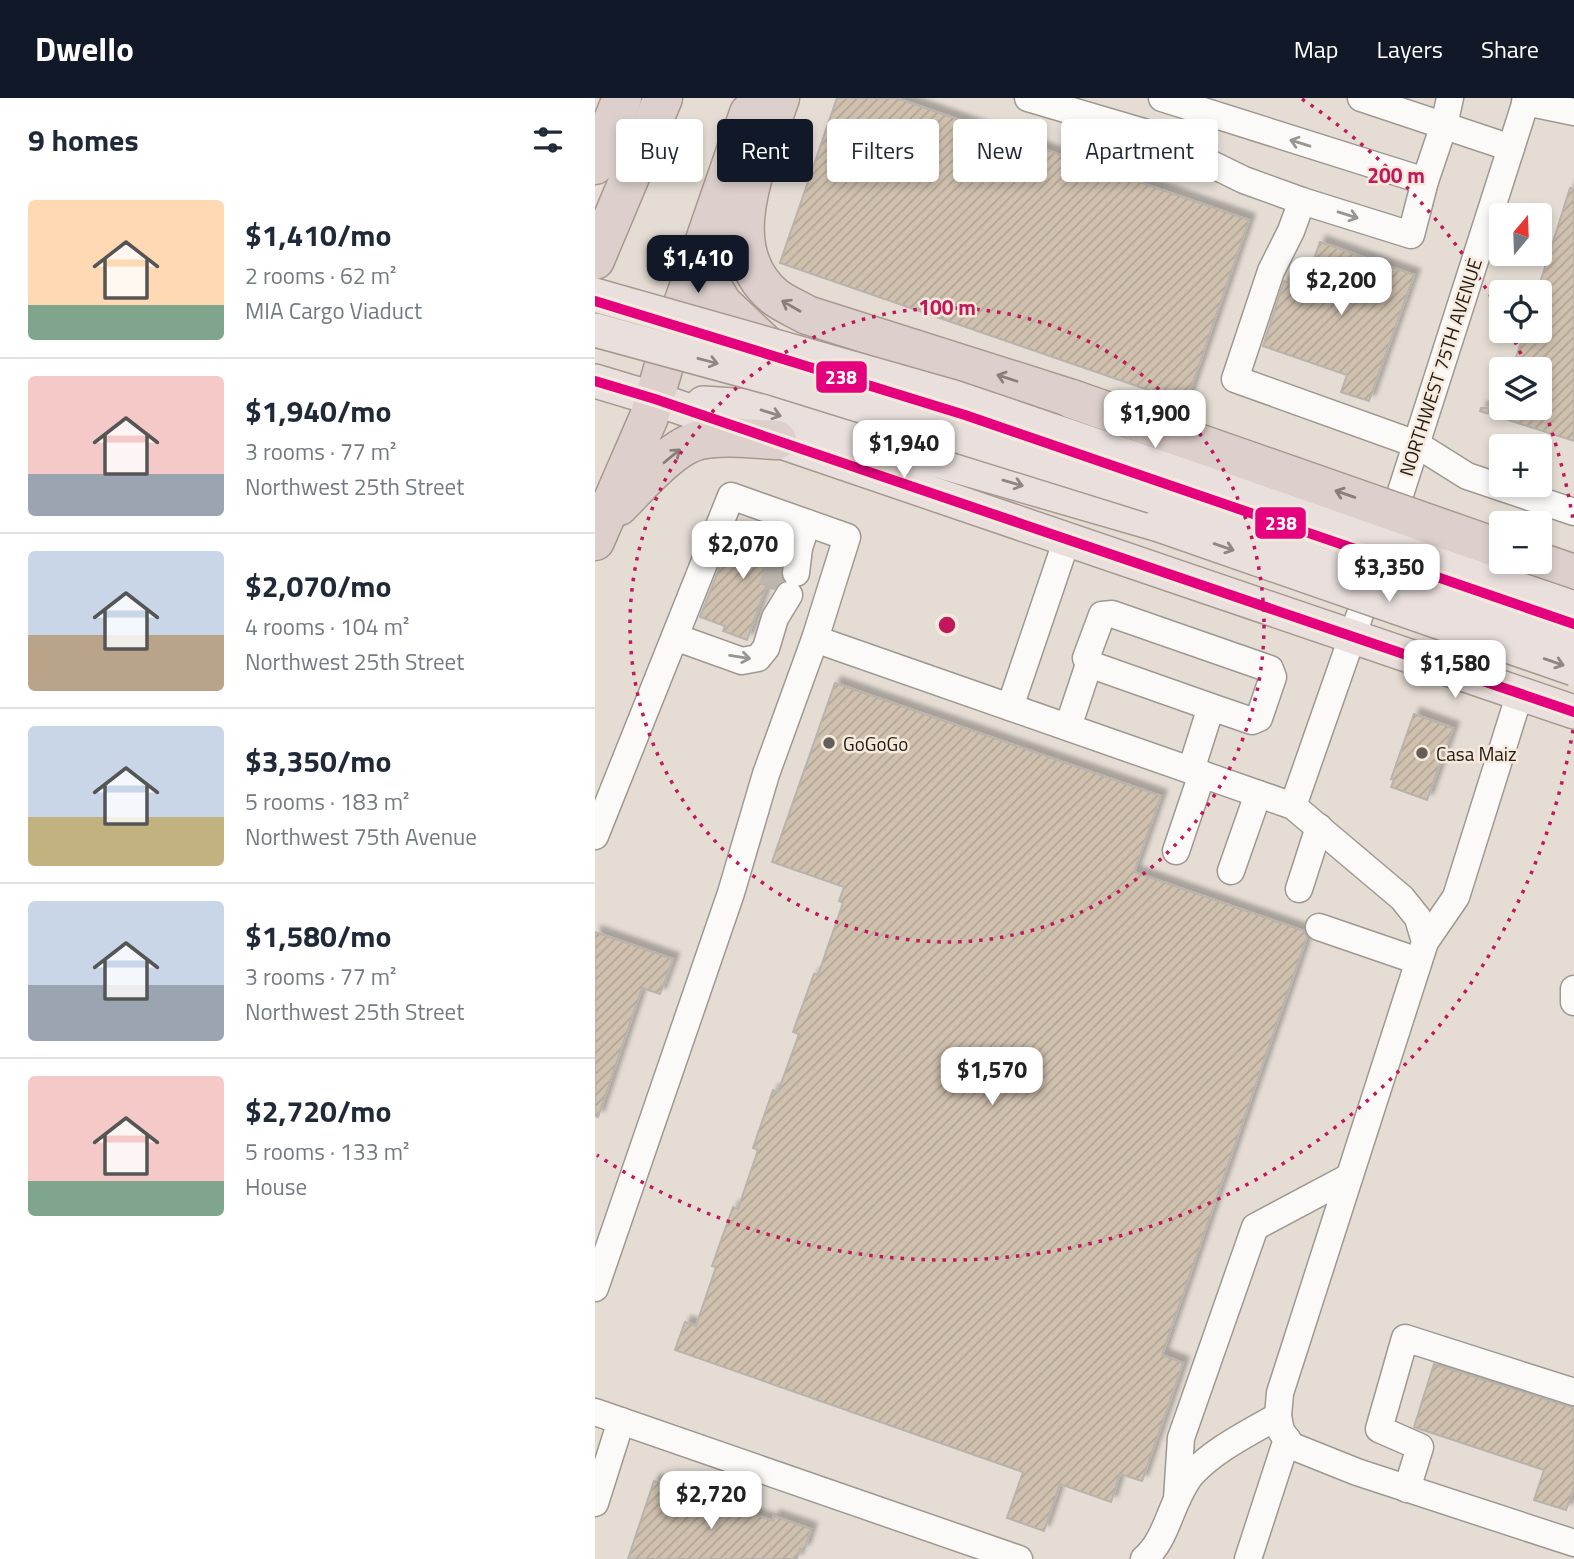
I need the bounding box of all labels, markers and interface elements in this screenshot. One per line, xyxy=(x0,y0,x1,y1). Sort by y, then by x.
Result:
text: Dwello xyxy=(35,24,134,74)
text: Map xyxy=(1294,31,1339,67)
text: Layers xyxy=(1377,31,1443,67)
text: Share xyxy=(1481,31,1539,67)
text: 9 homes xyxy=(28,117,139,163)
chip: Buy xyxy=(616,119,703,182)
chip: Rent xyxy=(717,119,813,182)
chip: Filters xyxy=(827,119,939,182)
chip: New xyxy=(953,119,1047,182)
chip: Apartment xyxy=(1061,119,1218,182)
icon: filters xyxy=(529,121,567,159)
one-way arrow xyxy=(1289,135,1311,148)
text: 200 m xyxy=(1367,159,1425,191)
north arrow xyxy=(1489,203,1552,266)
map controls xyxy=(1489,203,1552,574)
one-way arrow xyxy=(1337,210,1359,223)
text: $1,410/mo xyxy=(245,212,391,258)
icon: home xyxy=(84,228,168,312)
pin: $1,410 xyxy=(641,236,755,295)
text: $1,410 xyxy=(663,240,733,275)
street label: NORTHWEST 75TH AVENUE xyxy=(1391,254,1489,480)
text: 2 rooms · 62 m² xyxy=(245,258,396,293)
pin: $2,200 xyxy=(1284,258,1398,317)
text: $2,200 xyxy=(1306,262,1376,297)
button: locate xyxy=(1489,280,1552,343)
text: 100 m xyxy=(918,291,976,323)
text: MIA Cargo Viaduct xyxy=(245,293,422,328)
one-way arrow xyxy=(782,299,802,313)
one-way arrow xyxy=(697,355,719,368)
button: layers xyxy=(1489,357,1552,420)
line badge: 238 xyxy=(815,360,868,394)
text: 238 xyxy=(825,362,857,391)
one-way arrow xyxy=(996,371,1018,383)
text: $1,940/mo xyxy=(245,388,391,434)
pin: $1,900 xyxy=(1098,390,1212,450)
text: $1,900 xyxy=(1120,395,1190,430)
icon: home xyxy=(84,404,168,488)
one-way arrow xyxy=(760,407,782,420)
pin: $1,940 xyxy=(847,420,961,480)
text: $1,940 xyxy=(869,425,939,460)
text: 3 rooms · 77 m² xyxy=(245,434,396,469)
button: + xyxy=(1489,434,1552,497)
one-way arrow xyxy=(663,448,681,464)
text: Northwest 25th Street xyxy=(245,469,464,504)
one-way arrow xyxy=(1002,478,1024,491)
one-way arrow xyxy=(1334,487,1356,499)
line badge: 238 xyxy=(1254,506,1307,540)
text: 238 xyxy=(1265,508,1297,537)
button: − xyxy=(1489,511,1552,574)
pin: $2,070 xyxy=(686,522,800,581)
text: $2,070 xyxy=(708,526,778,561)
one-way arrow xyxy=(1212,542,1234,554)
pin: $3,350 xyxy=(1332,545,1446,604)
text: $3,350 xyxy=(1354,549,1424,584)
text: $2,070/mo xyxy=(245,563,391,609)
icon: home xyxy=(84,579,168,663)
text: 4 rooms · 104 m² xyxy=(245,609,409,644)
centre of rings xyxy=(935,613,959,637)
pin: $1,580 xyxy=(1398,640,1512,700)
text: Northwest 25th Street xyxy=(245,644,464,679)
text: $1,580 xyxy=(1420,645,1490,680)
one-way arrow xyxy=(728,651,751,664)
one-way arrow xyxy=(1543,657,1565,669)
place label: GoGoGo xyxy=(843,729,908,758)
marker: GoGoGo xyxy=(821,735,837,751)
text: $3,350/mo xyxy=(245,738,391,784)
place label: Casa Maiz xyxy=(1436,739,1517,768)
marker: Casa Maiz xyxy=(1414,745,1430,761)
icon: home xyxy=(84,754,168,838)
text: 5 rooms · 183 m² xyxy=(245,784,409,819)
text: Northwest 75th Avenue xyxy=(245,819,477,854)
text: $1,580/mo xyxy=(245,913,391,959)
icon: home xyxy=(84,929,168,1013)
text: 3 rooms · 77 m² xyxy=(245,959,396,994)
text: Northwest 25th Street xyxy=(245,994,464,1029)
pin: $1,570 xyxy=(935,1048,1049,1107)
text: $1,570 xyxy=(957,1052,1027,1087)
text: $2,720/mo xyxy=(245,1088,391,1134)
icon: home xyxy=(84,1104,168,1188)
text: 5 rooms · 133 m² xyxy=(245,1134,409,1169)
text: House xyxy=(245,1169,307,1204)
pin: $2,720 xyxy=(654,1472,768,1531)
text: $2,720 xyxy=(676,1476,746,1511)

